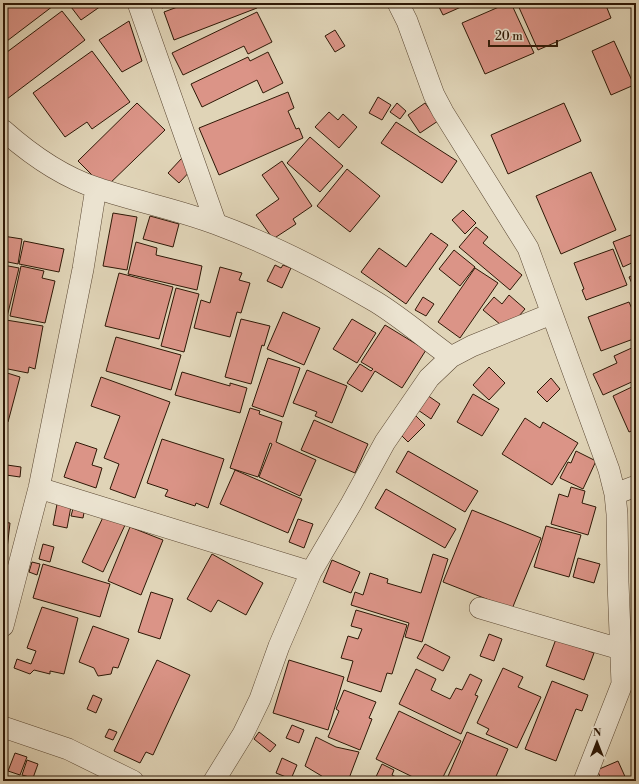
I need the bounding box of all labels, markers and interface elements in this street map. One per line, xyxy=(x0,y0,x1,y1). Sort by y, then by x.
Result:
scale bar xyxy=(489,22,557,48)
text: 20 m xyxy=(495,29,523,44)
north arrow xyxy=(577,722,617,762)
text: N xyxy=(593,726,602,740)

